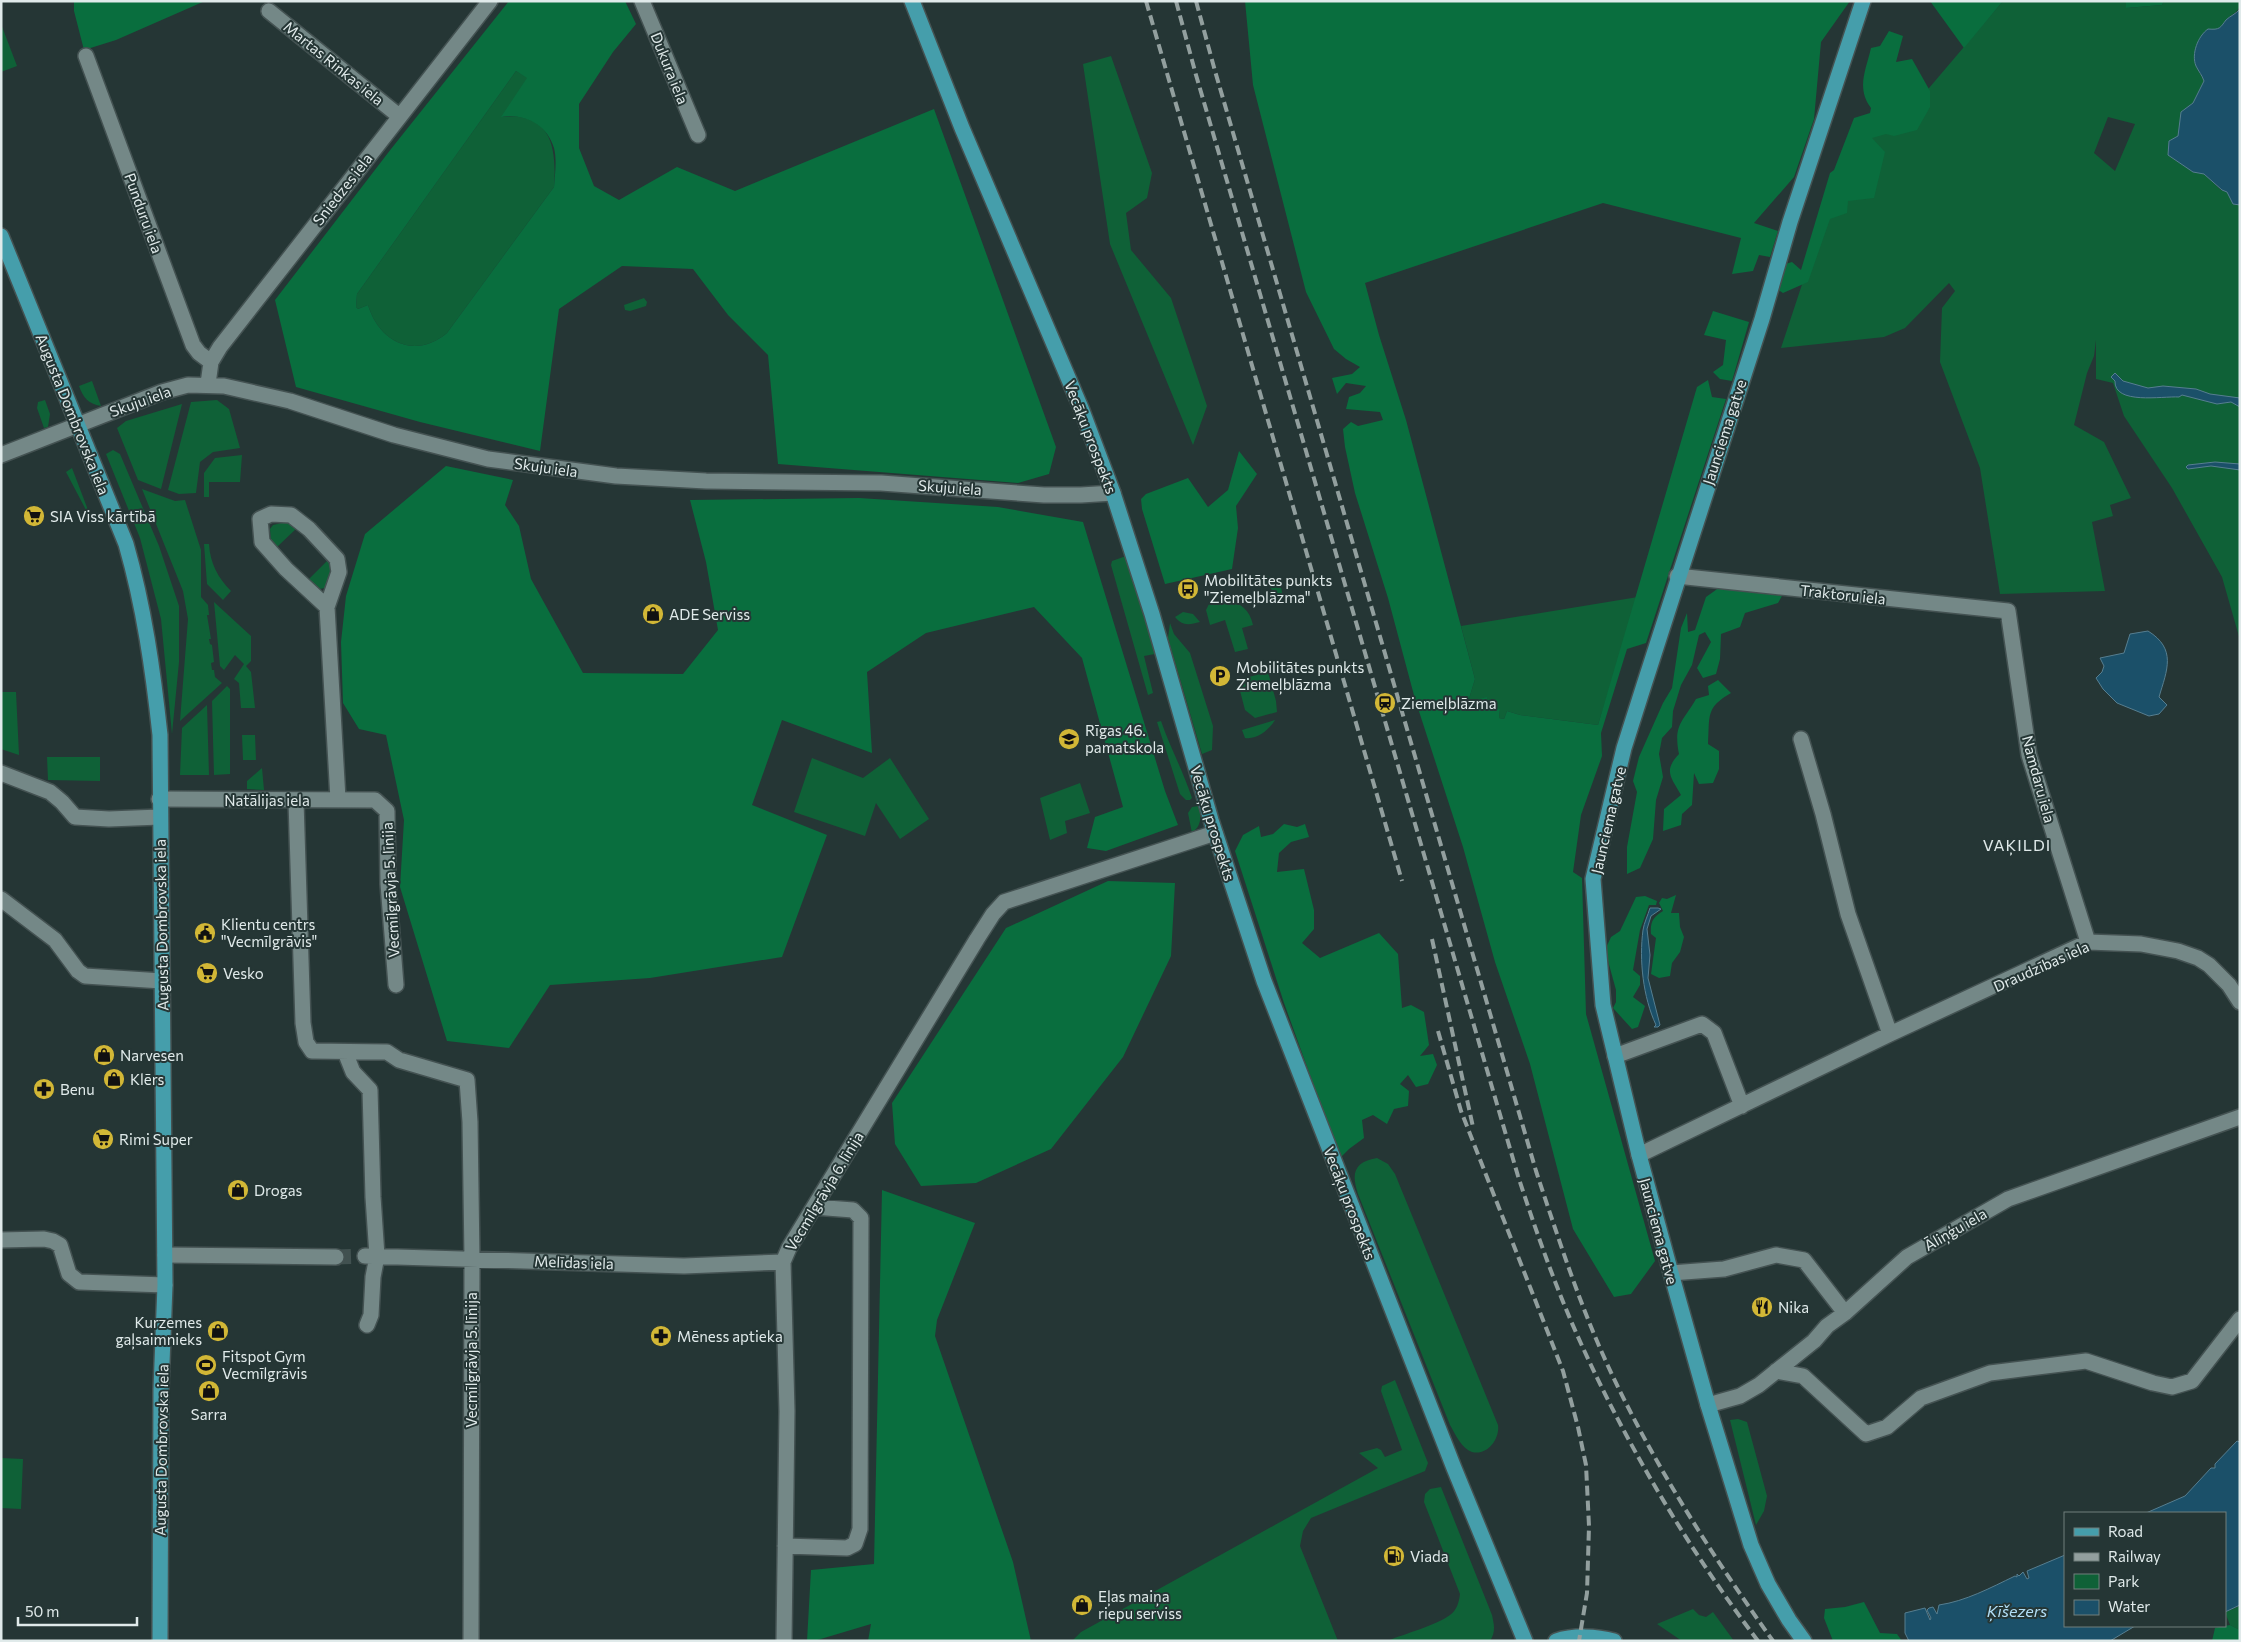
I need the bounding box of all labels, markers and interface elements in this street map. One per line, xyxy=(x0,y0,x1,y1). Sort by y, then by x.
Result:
street label: Martas Rinkas iela xyxy=(280,17,388,109)
street label: Dukura iela xyxy=(647,29,693,107)
street label: Sniedzes iela xyxy=(308,149,376,229)
street label: Punduru iela xyxy=(121,170,167,256)
street label: Augusta Dombrovska iela xyxy=(32,331,114,497)
street label: Jaunciema gatve xyxy=(1699,377,1750,487)
street label: Vecāķu prospekts xyxy=(1059,378,1121,497)
street label: Skuju iela xyxy=(107,382,173,420)
street label: Skuju iela xyxy=(513,454,579,480)
street label: Skuju iela xyxy=(918,476,982,498)
supermarket icon: SIA Viss kārtībā xyxy=(22,504,46,528)
place label: SIA Viss kārtībā xyxy=(50,507,155,525)
place label: Mobilitātes punkts "Ziemeļblāzma" xyxy=(1204,571,1332,608)
bus stop icon: Mobilitātes punkts "Ziemeļblāzma" xyxy=(1176,577,1200,601)
street label: Traktoru iela xyxy=(1799,581,1887,607)
shop icon: ADE Serviss xyxy=(641,602,665,626)
place label: ADE Serviss xyxy=(669,605,750,623)
place label: Mobilitātes punkts Ziemeļblāzma xyxy=(1236,658,1364,695)
parking icon: Mobilitātes punkts Ziemeļblāzma xyxy=(1208,664,1232,688)
station icon: Ziemeļblāzma xyxy=(1373,691,1397,715)
place label: Ziemeļblāzma xyxy=(1401,694,1497,714)
place label: Rīgas 46. pamatskola xyxy=(1085,721,1164,756)
school or university icon: Rīgas 46. pamatskola xyxy=(1057,727,1081,751)
street label: Namdaru iela xyxy=(2019,733,2059,825)
street label: Vecāķu prospekts xyxy=(1185,763,1239,884)
street label: Jaunciema gatve xyxy=(1587,765,1629,875)
street label: Natālijas iela xyxy=(224,791,310,809)
street label: Vecmīlgrāvja 5. līnija xyxy=(377,822,403,958)
district label: VAĶILDI xyxy=(1983,835,2051,856)
street label: Augusta Dombrovska iela xyxy=(151,839,171,1011)
place label: Klientu centrs "Vecmīlgrāvis" xyxy=(221,915,317,950)
public building icon: Klientu centrs "Vecmīlgrāvis" xyxy=(193,921,217,945)
street label: Draudzības iela xyxy=(1990,937,2092,995)
supermarket icon: Vesko xyxy=(195,961,219,985)
place label: Vesko xyxy=(223,964,264,982)
shop icon: Narvesen xyxy=(92,1043,116,1067)
place label: Narvesen xyxy=(120,1046,184,1064)
shop icon: Klērs xyxy=(102,1067,126,1091)
place label: Klērs xyxy=(130,1070,165,1088)
pharmacy icon: Benu xyxy=(32,1077,56,1101)
place label: Benu xyxy=(60,1080,95,1098)
supermarket icon: Rimi Super xyxy=(91,1127,115,1151)
street label: Vecmīlgrāvja 6. līnija xyxy=(781,1128,867,1254)
place label: Rimi Super xyxy=(119,1130,193,1148)
street label: Vecāķu prospekts xyxy=(1318,1144,1380,1263)
street label: Jaunciema gatve xyxy=(1636,1176,1682,1286)
shop icon: Drogas xyxy=(226,1178,250,1202)
place label: Drogas xyxy=(254,1181,303,1199)
street label: Āliņģu iela xyxy=(1920,1204,1991,1256)
street label: Melīdas iela xyxy=(534,1252,614,1272)
street label: Vecmīlgrāvja 5. līnija xyxy=(462,1292,480,1428)
restaurant icon: Nika xyxy=(1750,1295,1774,1319)
place label: Nika xyxy=(1778,1298,1809,1316)
place label: Kurzemes gaļsaimnieks xyxy=(115,1313,202,1350)
shop icon: Kurzemes gaļsaimnieks xyxy=(206,1319,230,1343)
pharmacy icon: Mēness aptieka xyxy=(649,1324,673,1348)
place label: Mēness aptieka xyxy=(677,1327,783,1345)
place label: Fitspot Gym Vecmīlgrāvis xyxy=(222,1347,307,1382)
sports icon: Fitspot Gym Vecmīlgrāvis xyxy=(194,1353,218,1377)
street label: Augusta Dombrovska iela xyxy=(151,1364,171,1536)
shop icon: Sarra xyxy=(197,1379,221,1403)
place label: Sarra xyxy=(191,1405,227,1423)
legend xyxy=(2064,1512,2226,1627)
text: Road xyxy=(2108,1522,2143,1540)
fuel station icon: Viada xyxy=(1382,1544,1406,1568)
place label: Viada xyxy=(1410,1547,1449,1565)
text: Railway xyxy=(2108,1547,2161,1565)
text: Park xyxy=(2108,1572,2139,1590)
place label: Eļas maiņa riepu serviss xyxy=(1098,1587,1182,1622)
shop icon: Eļas maiņa riepu serviss xyxy=(1070,1593,1094,1617)
scale bar xyxy=(18,1594,136,1626)
text: Water xyxy=(2108,1597,2150,1615)
water label: Ķīšezers xyxy=(1987,1601,2047,1622)
text: 50 m xyxy=(25,1602,59,1620)

